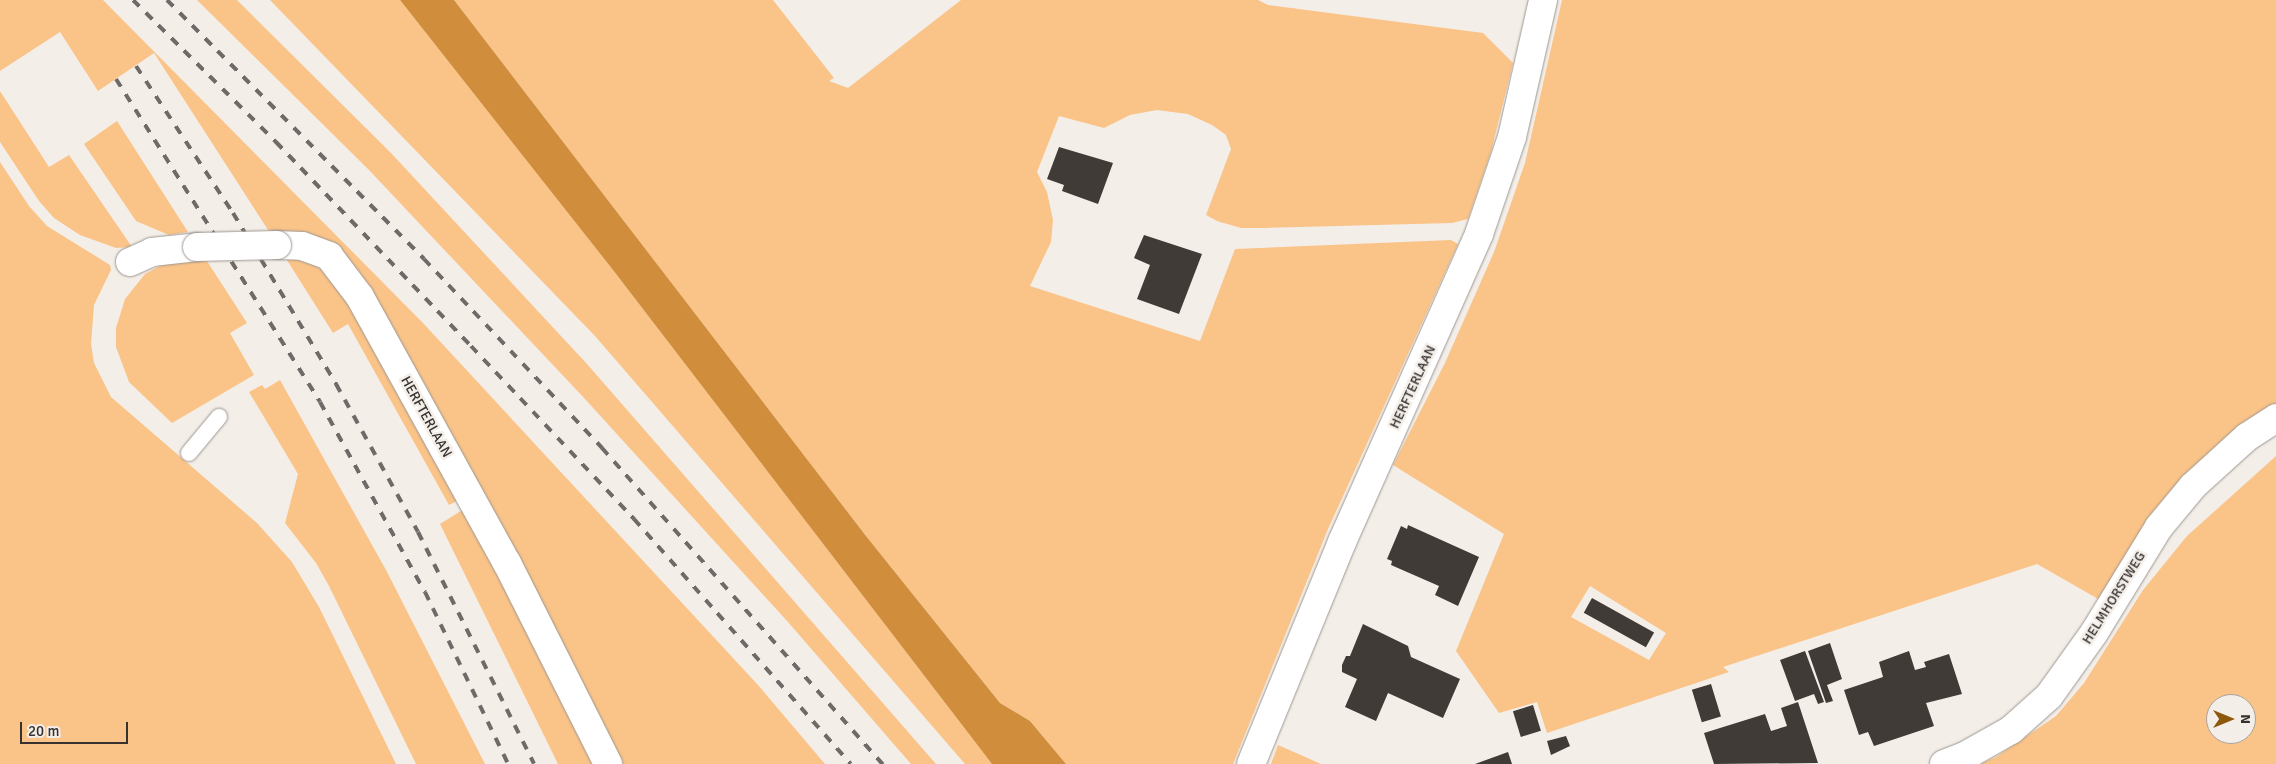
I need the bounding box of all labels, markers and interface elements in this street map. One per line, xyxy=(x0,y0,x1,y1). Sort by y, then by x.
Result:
street label: HERFTERLAAN xyxy=(1386,343,1440,431)
street label: HERFTERLAAN xyxy=(397,374,455,460)
street label: HELMHORSTWEG xyxy=(2079,549,2149,647)
north arrow xyxy=(2206,694,2256,744)
scale bar xyxy=(22,712,130,744)
text: N xyxy=(2237,714,2254,724)
text: 20 m xyxy=(28,722,59,740)

